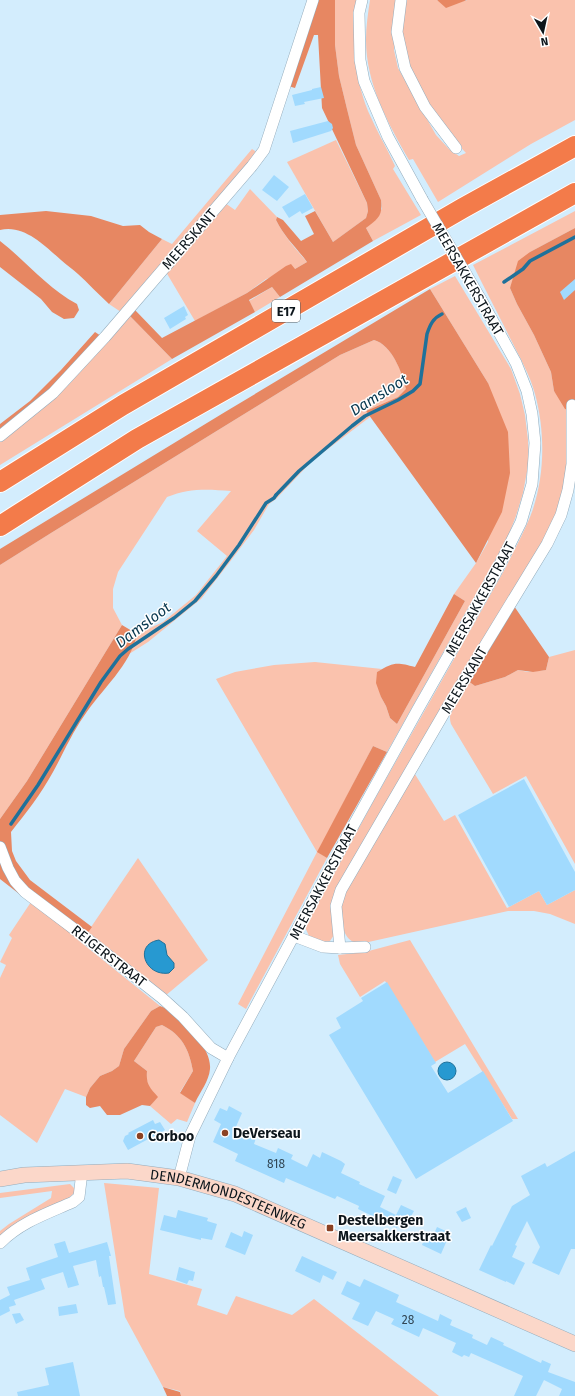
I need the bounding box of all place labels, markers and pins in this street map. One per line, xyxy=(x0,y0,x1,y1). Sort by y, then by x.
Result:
place label: DeVerseau xyxy=(233,1125,301,1142)
place label: Corboo xyxy=(148,1128,194,1145)
marker: DeVerseau xyxy=(220,1128,230,1138)
marker: Corboo xyxy=(135,1131,145,1141)
place label: Destelbergen Meersakkerstraat xyxy=(338,1212,451,1245)
marker: Destelbergen Meersakkerstraat xyxy=(325,1223,335,1233)

